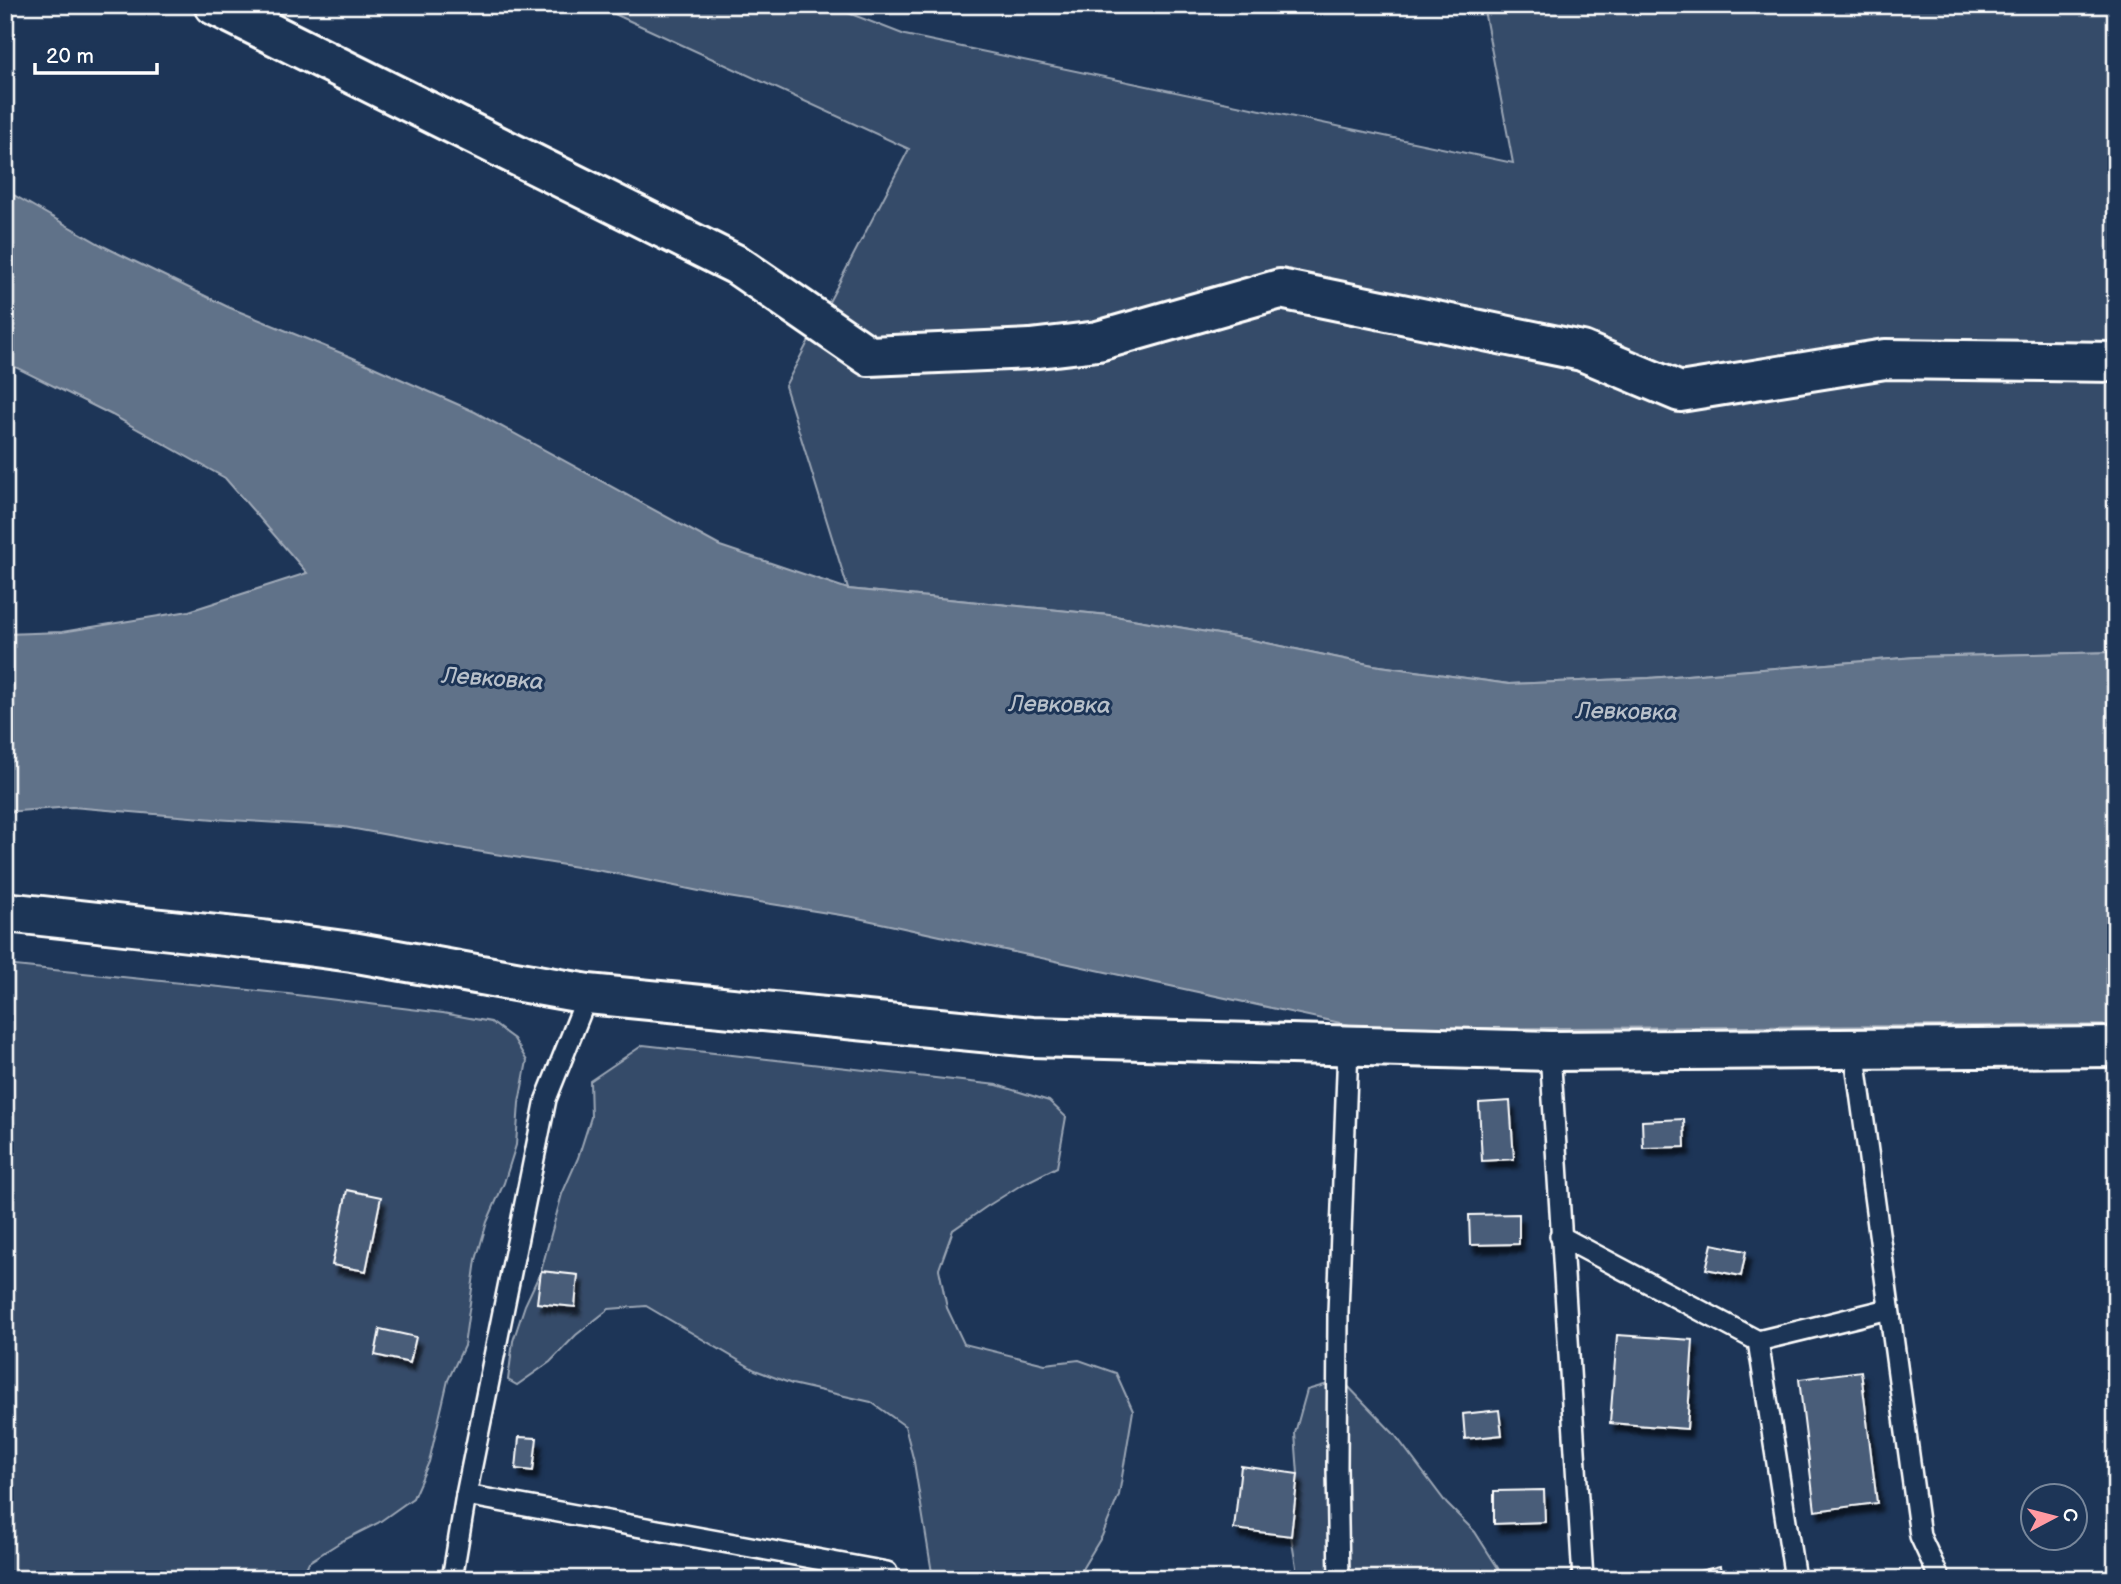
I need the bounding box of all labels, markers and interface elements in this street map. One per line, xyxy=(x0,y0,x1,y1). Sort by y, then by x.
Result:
scale bar xyxy=(35,32,158,76)
text: 20 m xyxy=(46,44,94,69)
water label: Левковка xyxy=(439,661,545,697)
water label: Левковка xyxy=(1007,690,1111,720)
water label: Левковка xyxy=(1574,697,1678,727)
north arrow xyxy=(2020,1482,2090,1552)
text: С xyxy=(2057,1507,2082,1523)

